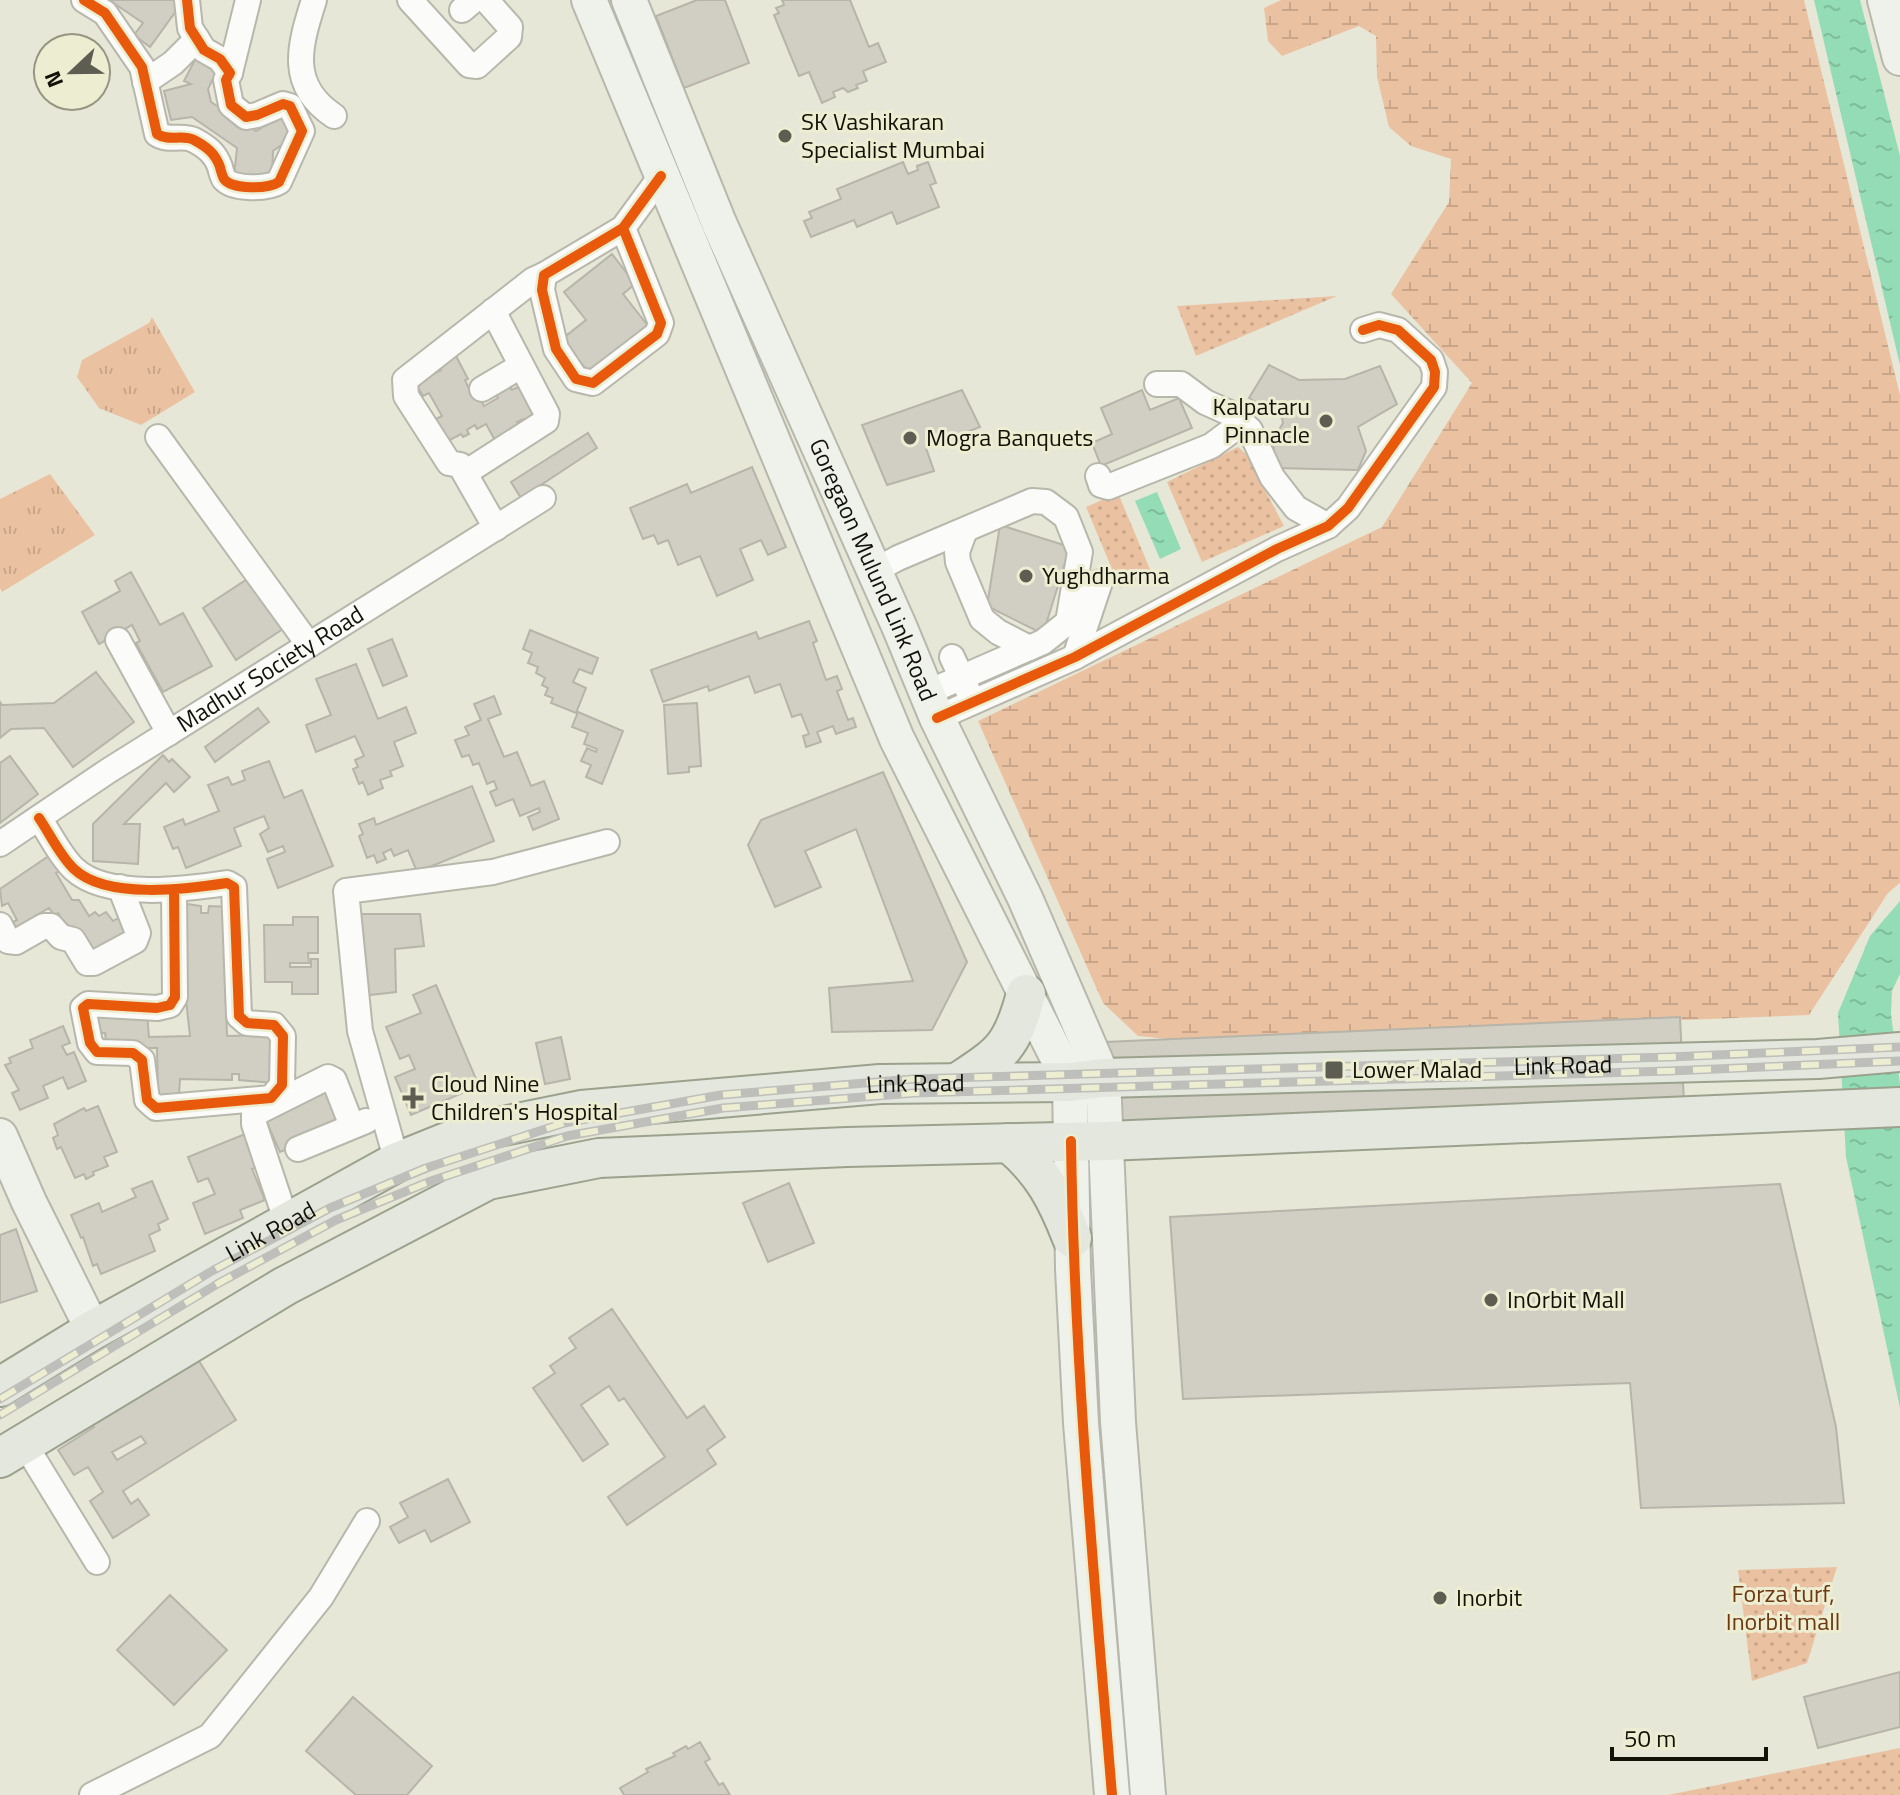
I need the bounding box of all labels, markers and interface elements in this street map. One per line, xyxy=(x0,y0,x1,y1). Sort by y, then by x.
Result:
north arrow xyxy=(32,32,112,112)
text: N xyxy=(35,66,72,93)
place label: SK Vashikaran Specialist Mumbai xyxy=(801,103,985,167)
marker: SK Vashikaran Specialist Mumbai xyxy=(776,127,794,145)
place label: Kalpataru Pinnacle xyxy=(1213,388,1310,452)
marker: Kalpataru Pinnacle xyxy=(1317,412,1335,430)
place label: Mogra Banquets xyxy=(926,419,1093,455)
marker: Mogra Banquets xyxy=(901,429,919,447)
street label: Goregaon Mulund Link Road xyxy=(800,432,947,706)
place label: Yughdharma xyxy=(1042,557,1169,593)
marker: Yughdharma xyxy=(1017,567,1035,585)
street label: Madhur Society Road xyxy=(169,596,370,741)
street label: Link Road xyxy=(1513,1045,1613,1084)
place label: Lower Malad xyxy=(1352,1051,1482,1087)
marker: Lower Malad xyxy=(1323,1059,1345,1081)
street label: Link Road xyxy=(865,1064,965,1102)
place label: Cloud Nine Children's Hospital xyxy=(431,1065,618,1129)
marker: Cloud Nine Children's Hospital xyxy=(402,1087,424,1109)
street label: Link Road xyxy=(218,1191,322,1271)
place label: InOrbit Mall xyxy=(1507,1281,1625,1317)
marker: InOrbit Mall xyxy=(1482,1291,1500,1309)
park label: Forza turf, Inorbit mall xyxy=(1726,1575,1840,1639)
place label: Inorbit xyxy=(1456,1579,1523,1615)
marker: Inorbit xyxy=(1431,1589,1449,1607)
scale bar xyxy=(1612,1711,1766,1761)
text: 50 m xyxy=(1624,1720,1676,1756)

